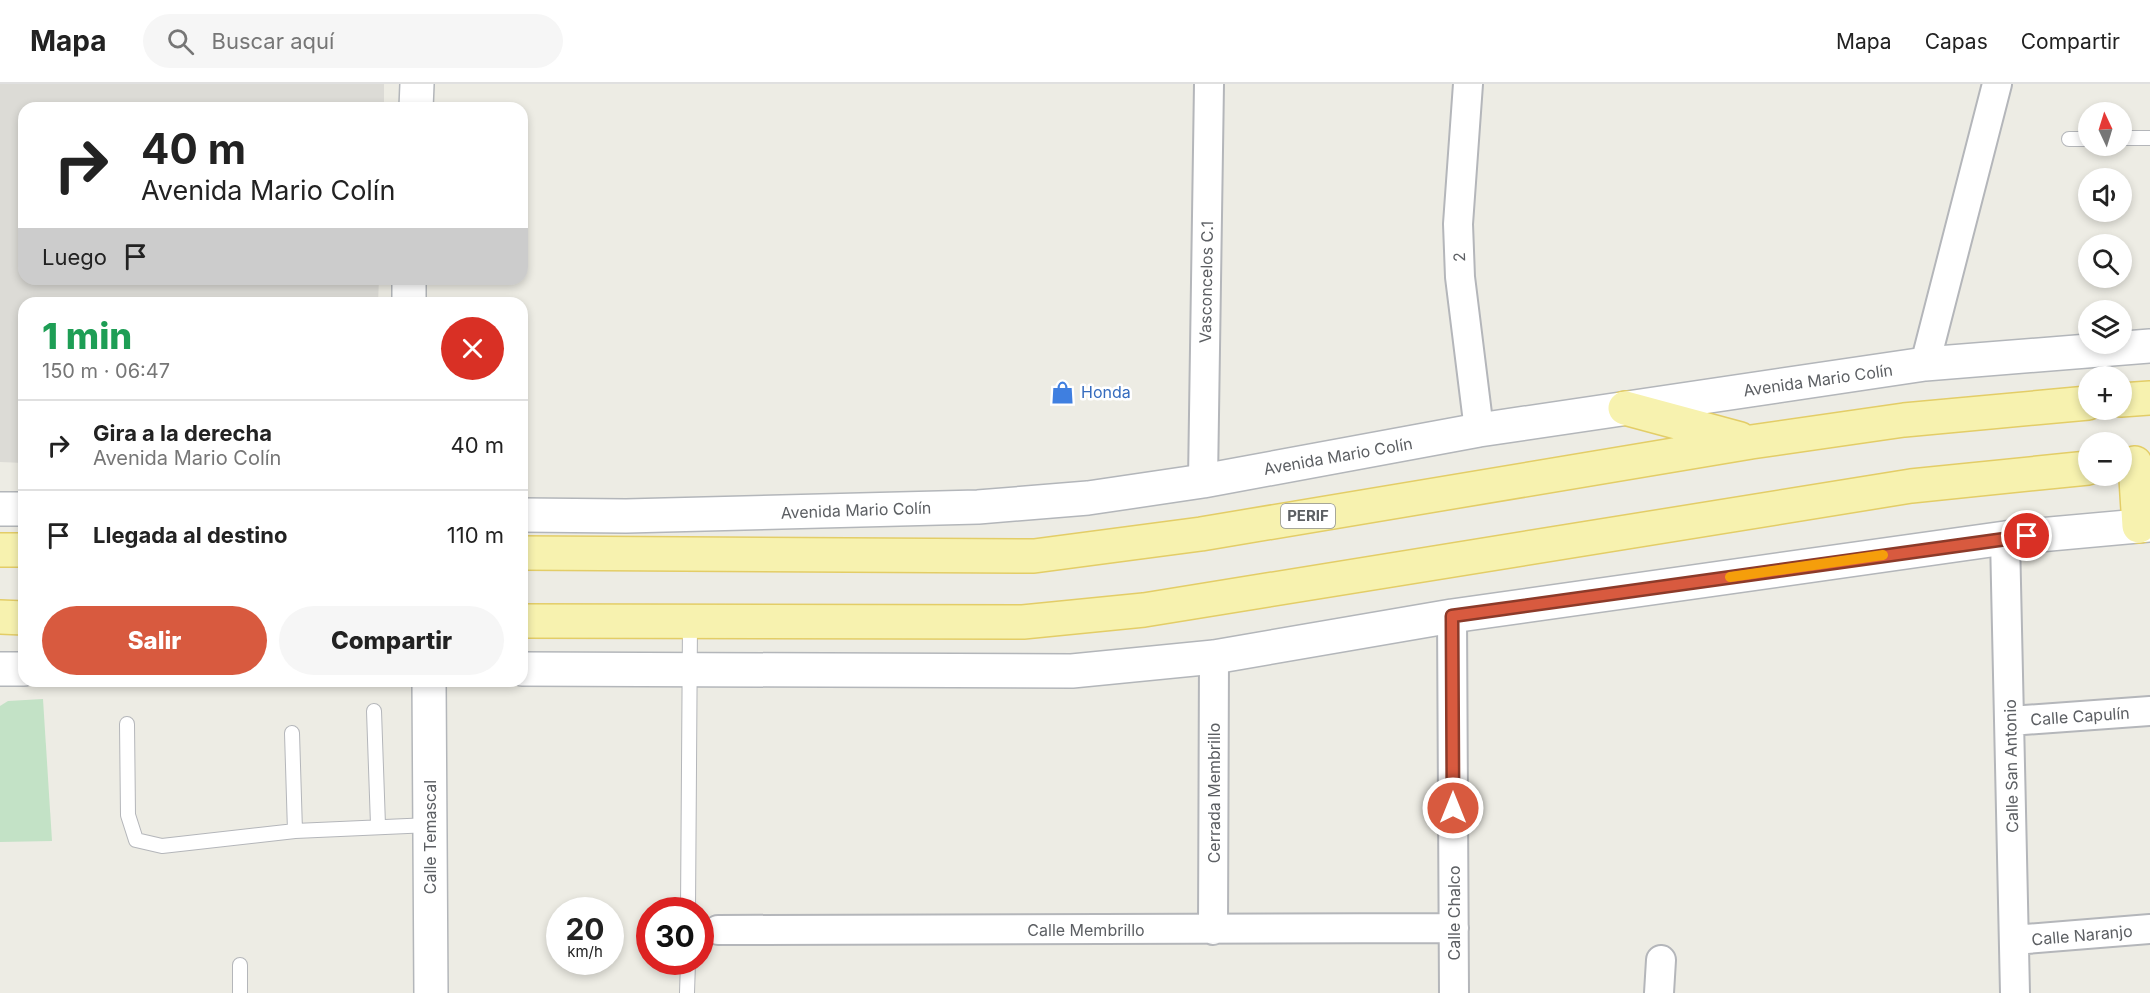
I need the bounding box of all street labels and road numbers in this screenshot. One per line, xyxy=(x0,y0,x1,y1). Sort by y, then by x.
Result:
street label: Vasconcelos C.1 xyxy=(1195,221,1217,343)
street label: 2 xyxy=(1449,252,1469,262)
street label: Avenida Mario Colín xyxy=(1742,360,1894,400)
street label: Avenida Mario Colín xyxy=(1262,433,1414,479)
street label: Avenida Mario Colín xyxy=(780,497,932,523)
road number: PERIF xyxy=(1281,504,1335,528)
street label: Calle San Antonio xyxy=(2000,699,2022,833)
street label: Calle Capulín xyxy=(2030,703,2130,729)
street label: Cerrada Membrillo xyxy=(1204,723,1224,863)
street label: Calle Temascal xyxy=(420,780,440,894)
street label: Calle Chalco xyxy=(1444,866,1464,961)
street label: Calle Membrillo xyxy=(1027,920,1145,940)
street label: Calle Naranjo xyxy=(2031,921,2133,949)

